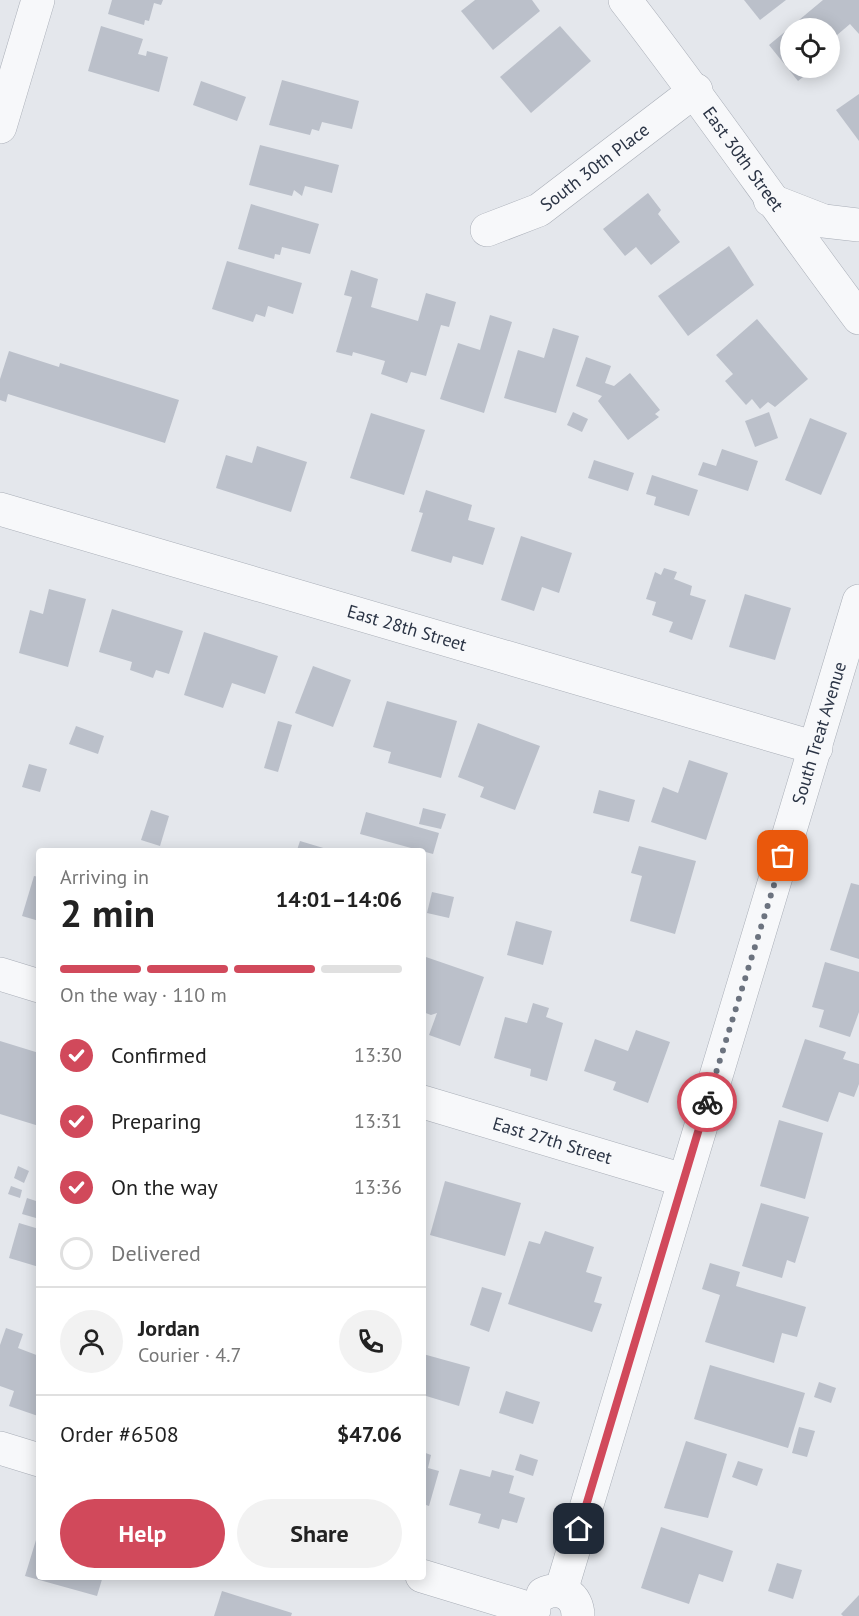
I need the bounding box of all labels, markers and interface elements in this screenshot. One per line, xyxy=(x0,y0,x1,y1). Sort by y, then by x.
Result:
map controls xyxy=(780,18,840,78)
button: locate xyxy=(780,18,840,78)
street label: East 30th Street xyxy=(698,102,789,216)
street label: South 30th Place xyxy=(535,118,654,216)
street label: East 28th Street xyxy=(345,599,470,656)
street label: South Treat Avenue xyxy=(786,659,851,807)
pin xyxy=(757,830,808,881)
icon: bag xyxy=(766,839,799,872)
text: Arriving in xyxy=(60,864,149,890)
text: 14:01–14:06 xyxy=(276,885,402,913)
text: 2 min xyxy=(60,887,155,938)
text: On the way · 110 m xyxy=(60,982,227,1008)
icon: check xyxy=(60,1039,93,1072)
text: Confirmed xyxy=(111,1041,207,1069)
text: 13:30 xyxy=(354,1042,402,1068)
courier xyxy=(677,1072,737,1132)
icon: bike xyxy=(691,1086,724,1119)
icon: check xyxy=(60,1105,93,1138)
text: Preparing xyxy=(111,1107,201,1135)
text: 13:31 xyxy=(354,1108,402,1134)
street label: East 27th Street xyxy=(490,1112,615,1169)
icon: check xyxy=(60,1171,93,1204)
text: On the way xyxy=(111,1173,218,1201)
text: 13:36 xyxy=(354,1174,402,1200)
text: Delivered xyxy=(111,1239,201,1267)
button: person xyxy=(60,1310,123,1373)
button: phone xyxy=(339,1310,402,1373)
text: Jordan xyxy=(138,1314,200,1342)
text: Courier · 4.7 xyxy=(138,1342,241,1368)
text: Order #6508 xyxy=(60,1420,179,1448)
text: $47.06 xyxy=(337,1420,402,1448)
button: Help xyxy=(60,1499,225,1568)
button: Share xyxy=(237,1499,402,1568)
pin xyxy=(553,1503,604,1554)
icon: home xyxy=(562,1512,595,1545)

